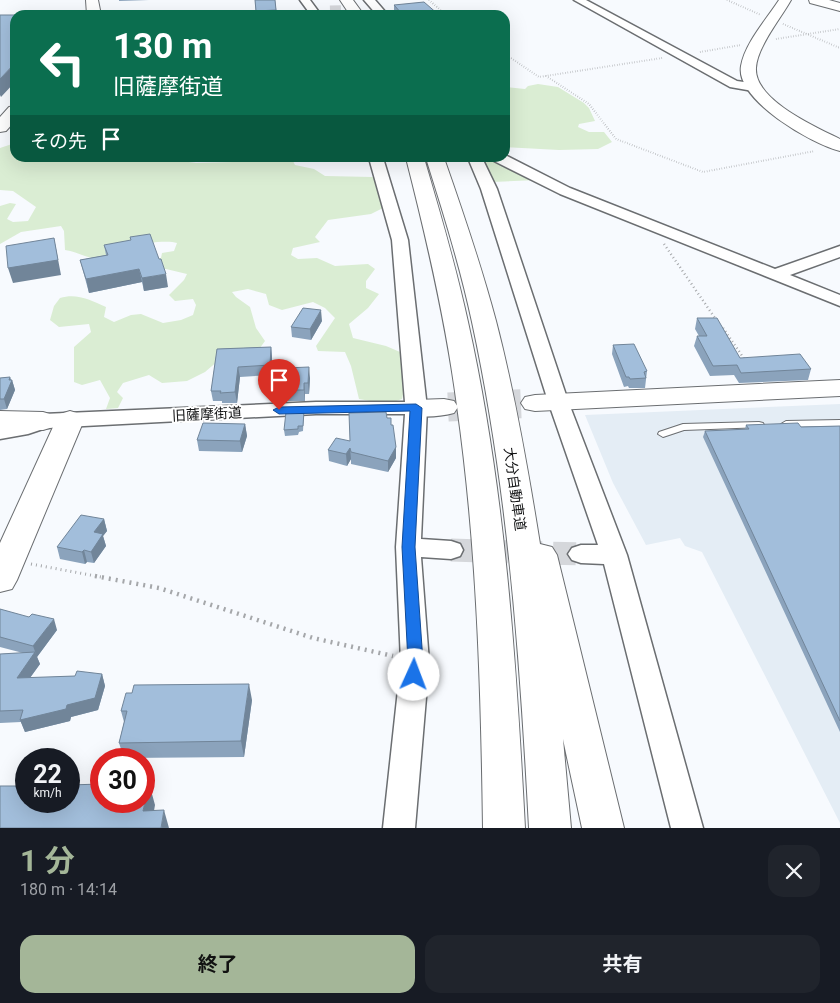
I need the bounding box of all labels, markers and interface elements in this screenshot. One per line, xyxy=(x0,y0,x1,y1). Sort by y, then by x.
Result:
text: 130 m xyxy=(113,26,212,67)
icon: left xyxy=(30,30,95,95)
text: 旧薩摩街道 xyxy=(113,74,223,99)
icon: arrive xyxy=(97,125,125,153)
text: その先 xyxy=(30,130,87,153)
pin xyxy=(258,359,300,410)
icon: arrive xyxy=(265,366,293,394)
street label: 旧薩摩街道 xyxy=(172,404,242,424)
street label: 大分自動車道 xyxy=(501,446,529,532)
position arrow xyxy=(387,648,439,700)
speed limit sign: 30 xyxy=(90,748,155,813)
text: 22 xyxy=(33,760,62,789)
text: km/h xyxy=(33,786,62,800)
text: 1 分 xyxy=(20,843,75,878)
button: close xyxy=(768,845,820,897)
text: 180 m · 14:14 xyxy=(20,880,117,899)
button: 終了 xyxy=(20,935,415,993)
button: 共有 xyxy=(425,935,820,993)

